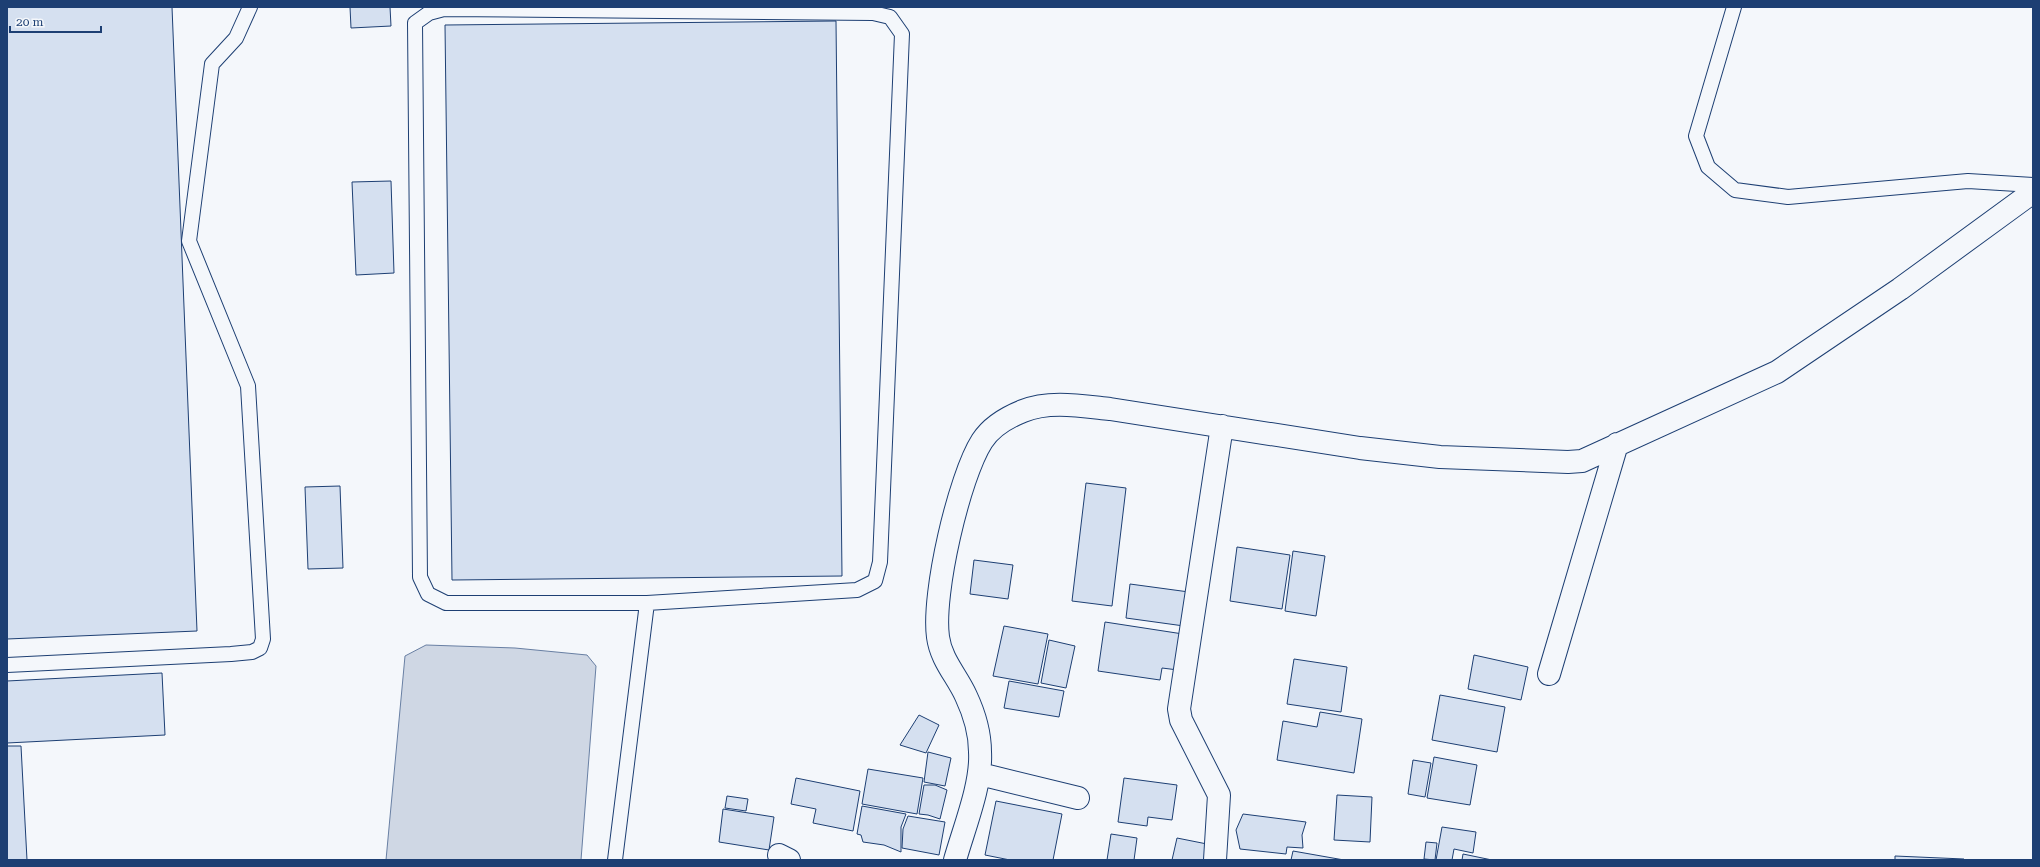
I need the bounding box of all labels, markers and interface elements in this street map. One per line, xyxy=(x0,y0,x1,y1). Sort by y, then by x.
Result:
scale bar xyxy=(10,8,101,34)
text: 20 m xyxy=(16,15,43,29)

